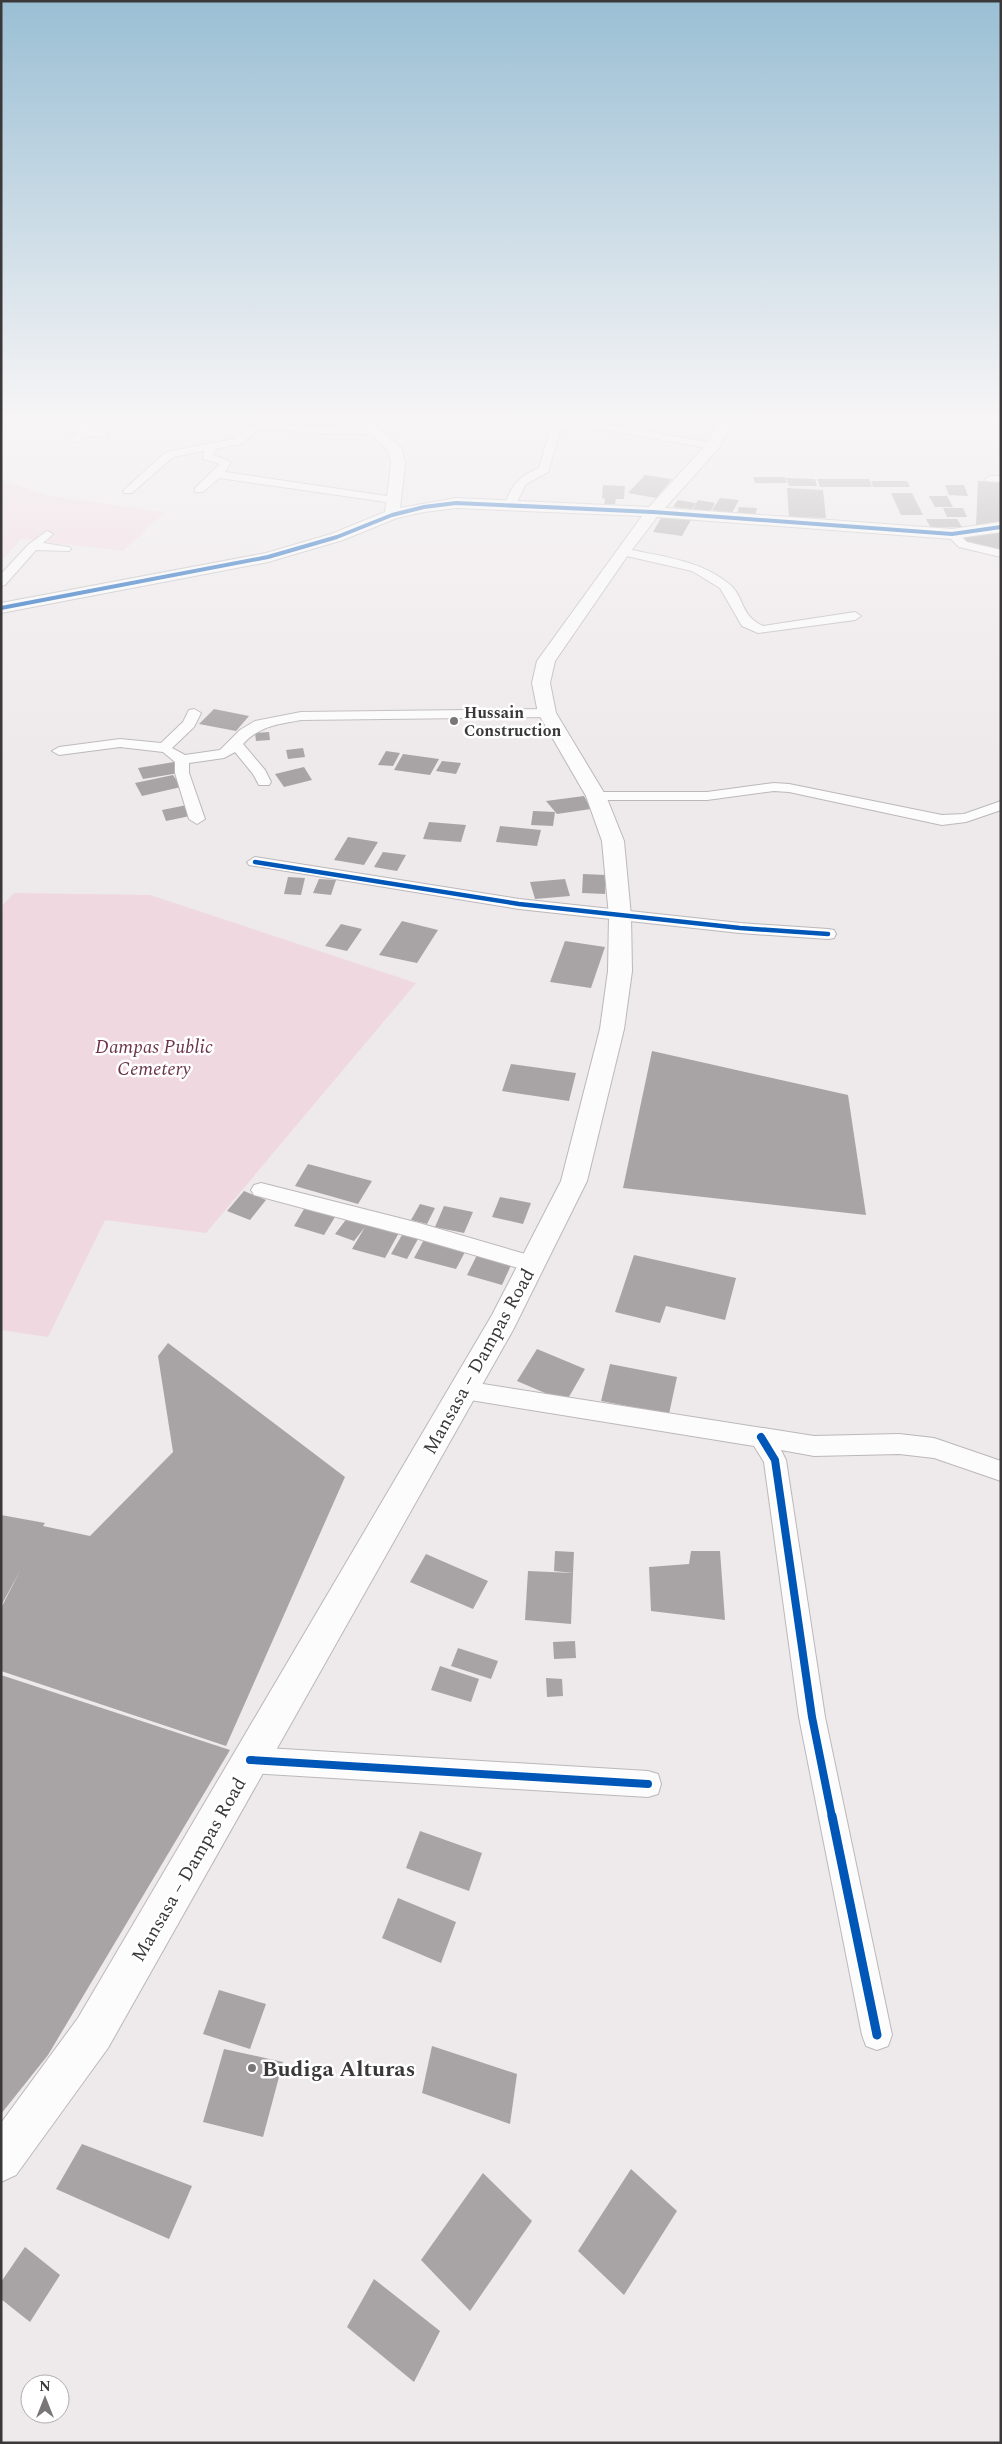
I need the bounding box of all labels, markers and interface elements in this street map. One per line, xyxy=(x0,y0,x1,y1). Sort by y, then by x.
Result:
place label: Hussain Construction xyxy=(464,701,561,743)
marker: Hussain Construction xyxy=(448,715,460,727)
park label: Dampas Public Cemetery xyxy=(95,1033,213,1084)
street label: Mansasa – Dampas Road xyxy=(416,1263,543,1460)
street label: Mansasa – Dampas Road xyxy=(125,1772,254,1967)
place label: Budiga Alturas xyxy=(262,2053,415,2086)
marker: Budiga Alturas xyxy=(246,2062,258,2074)
north arrow xyxy=(20,2374,70,2424)
text: N xyxy=(39,2376,51,2397)

